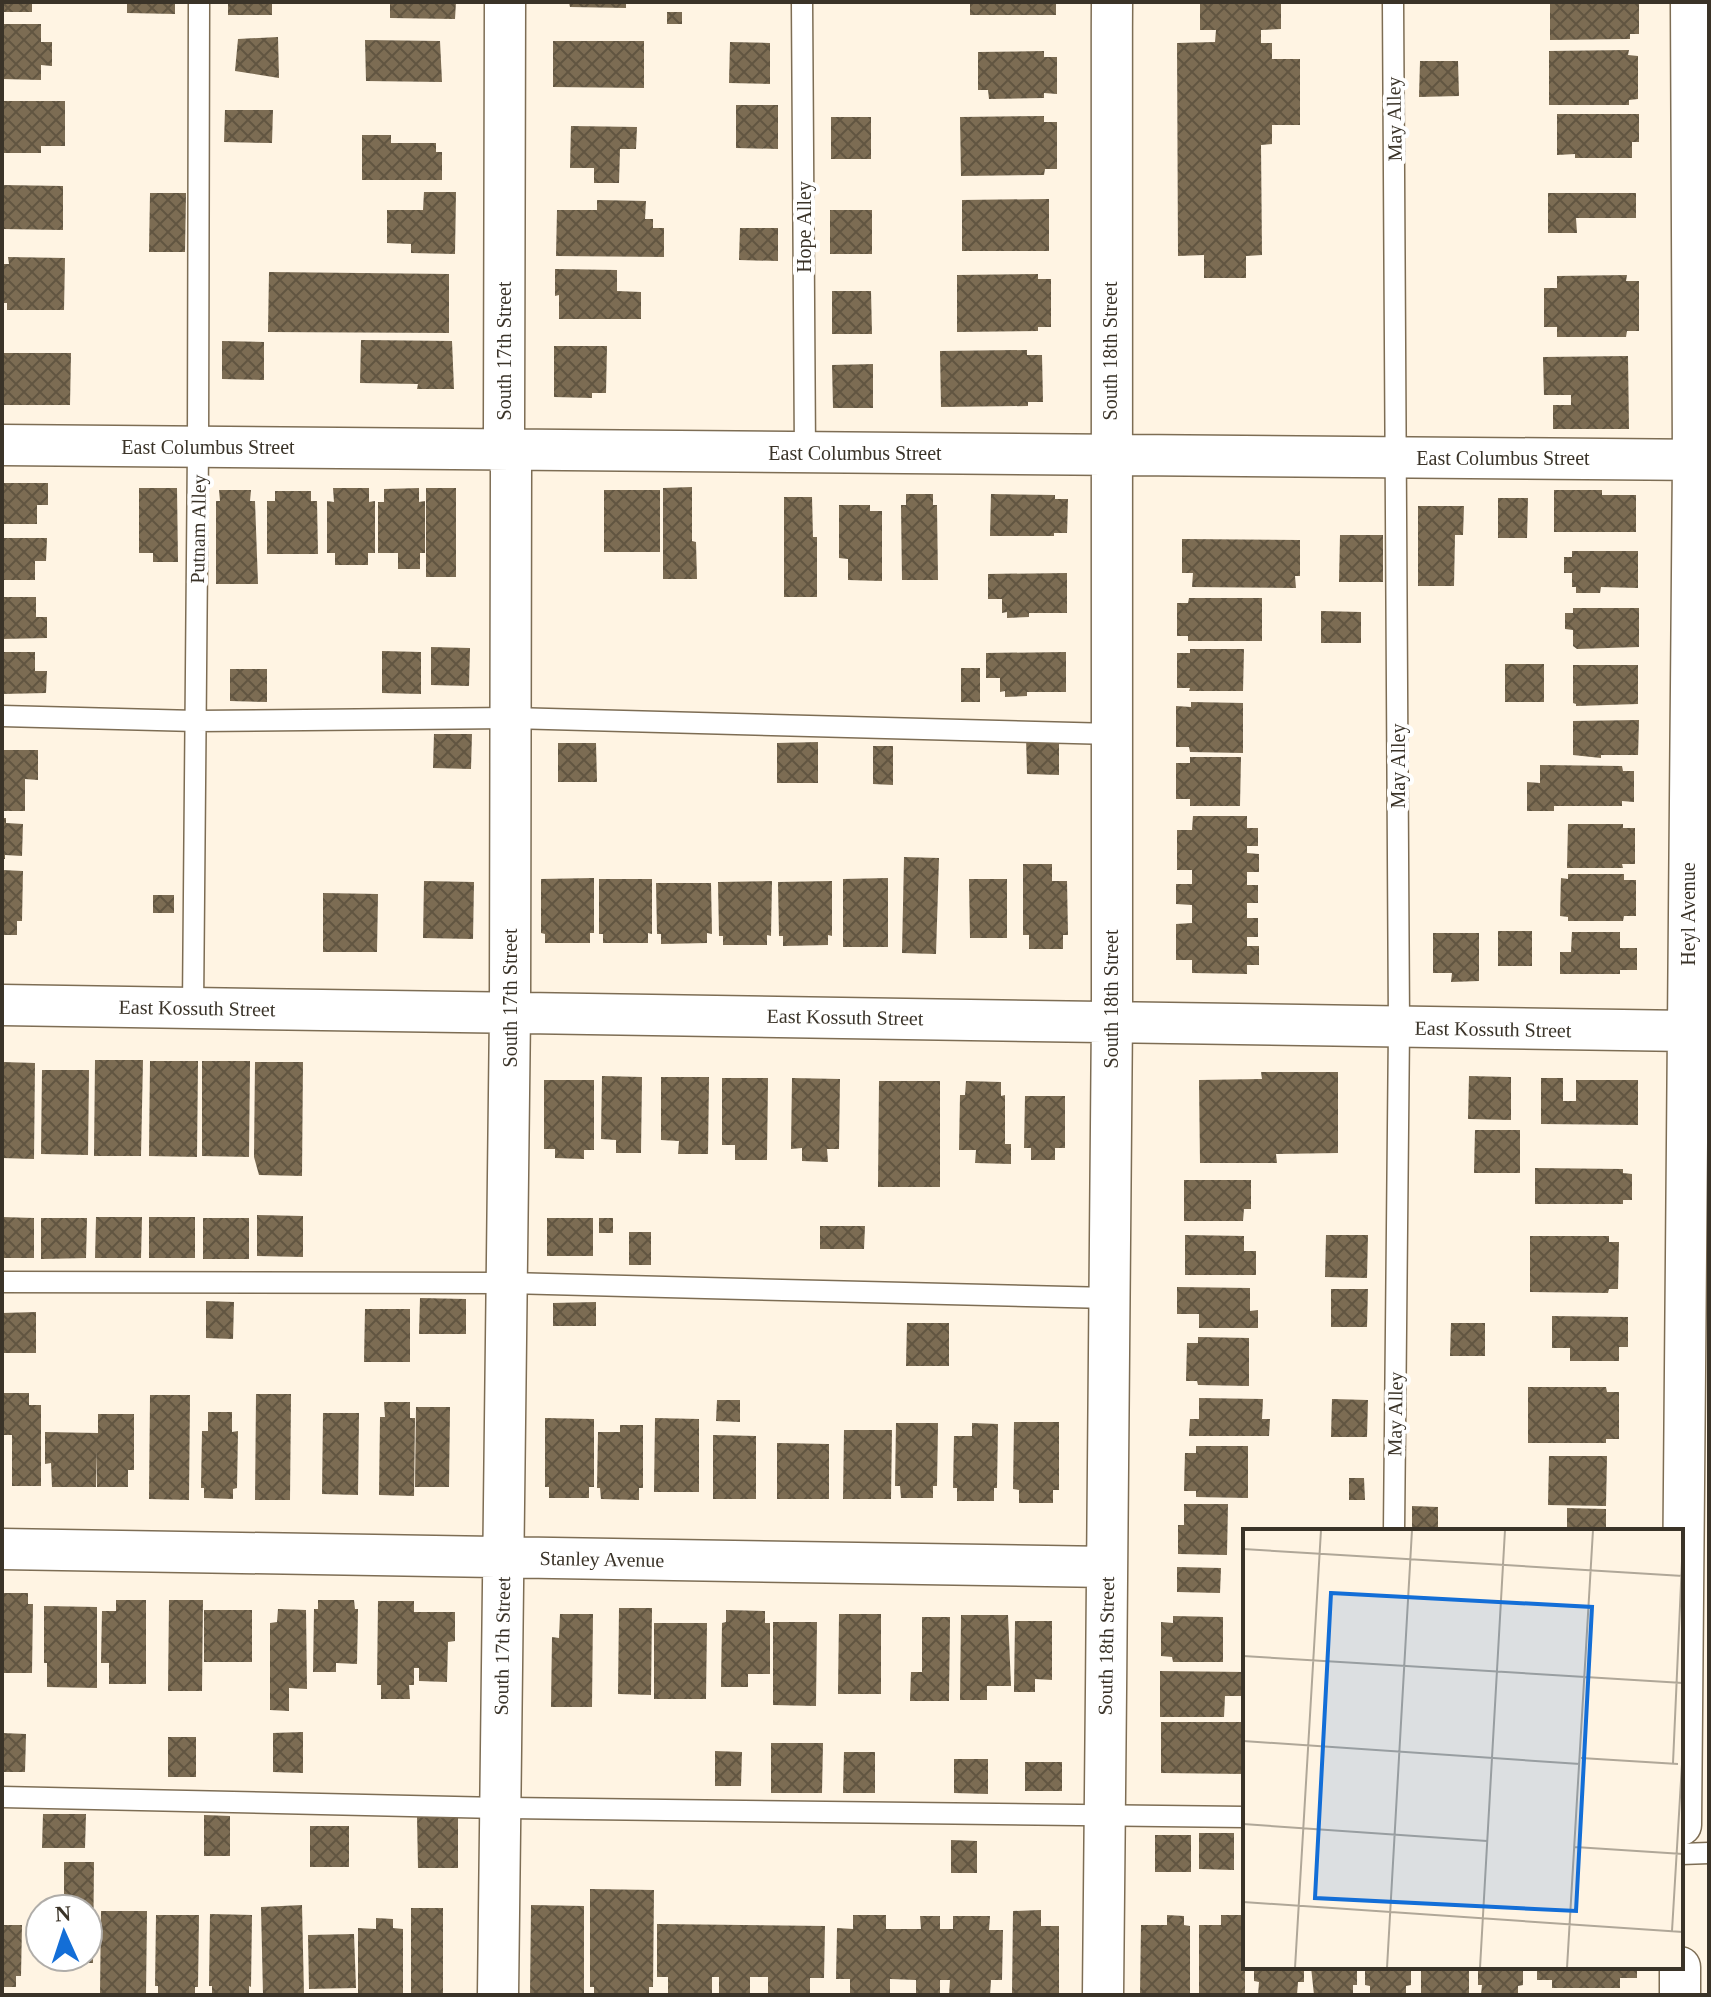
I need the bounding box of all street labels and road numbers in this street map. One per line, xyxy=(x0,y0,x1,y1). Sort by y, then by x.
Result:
street label: May Alley xyxy=(1382,76,1407,162)
street label: Hope Alley xyxy=(793,181,816,273)
street label: South 17th Street xyxy=(493,281,515,420)
street label: South 18th Street xyxy=(1099,281,1121,420)
street label: East Columbus Street xyxy=(121,436,295,458)
street label: East Columbus Street xyxy=(768,442,942,464)
street label: East Columbus Street xyxy=(1416,447,1590,469)
street label: Putnam Alley xyxy=(186,474,211,584)
street label: May Alley xyxy=(1387,724,1410,809)
street label: Heyl Avenue xyxy=(1677,862,1700,966)
street label: South 17th Street xyxy=(499,928,521,1067)
street label: South 18th Street xyxy=(1100,929,1122,1068)
street label: East Kossuth Street xyxy=(118,996,276,1020)
street label: East Kossuth Street xyxy=(766,1005,924,1029)
street label: East Kossuth Street xyxy=(1414,1017,1572,1041)
street label: May Alley xyxy=(1383,1371,1408,1457)
street label: Stanley Avenue xyxy=(539,1547,665,1572)
street label: South 17th Street xyxy=(490,1576,514,1716)
street label: South 18th Street xyxy=(1094,1576,1118,1716)

